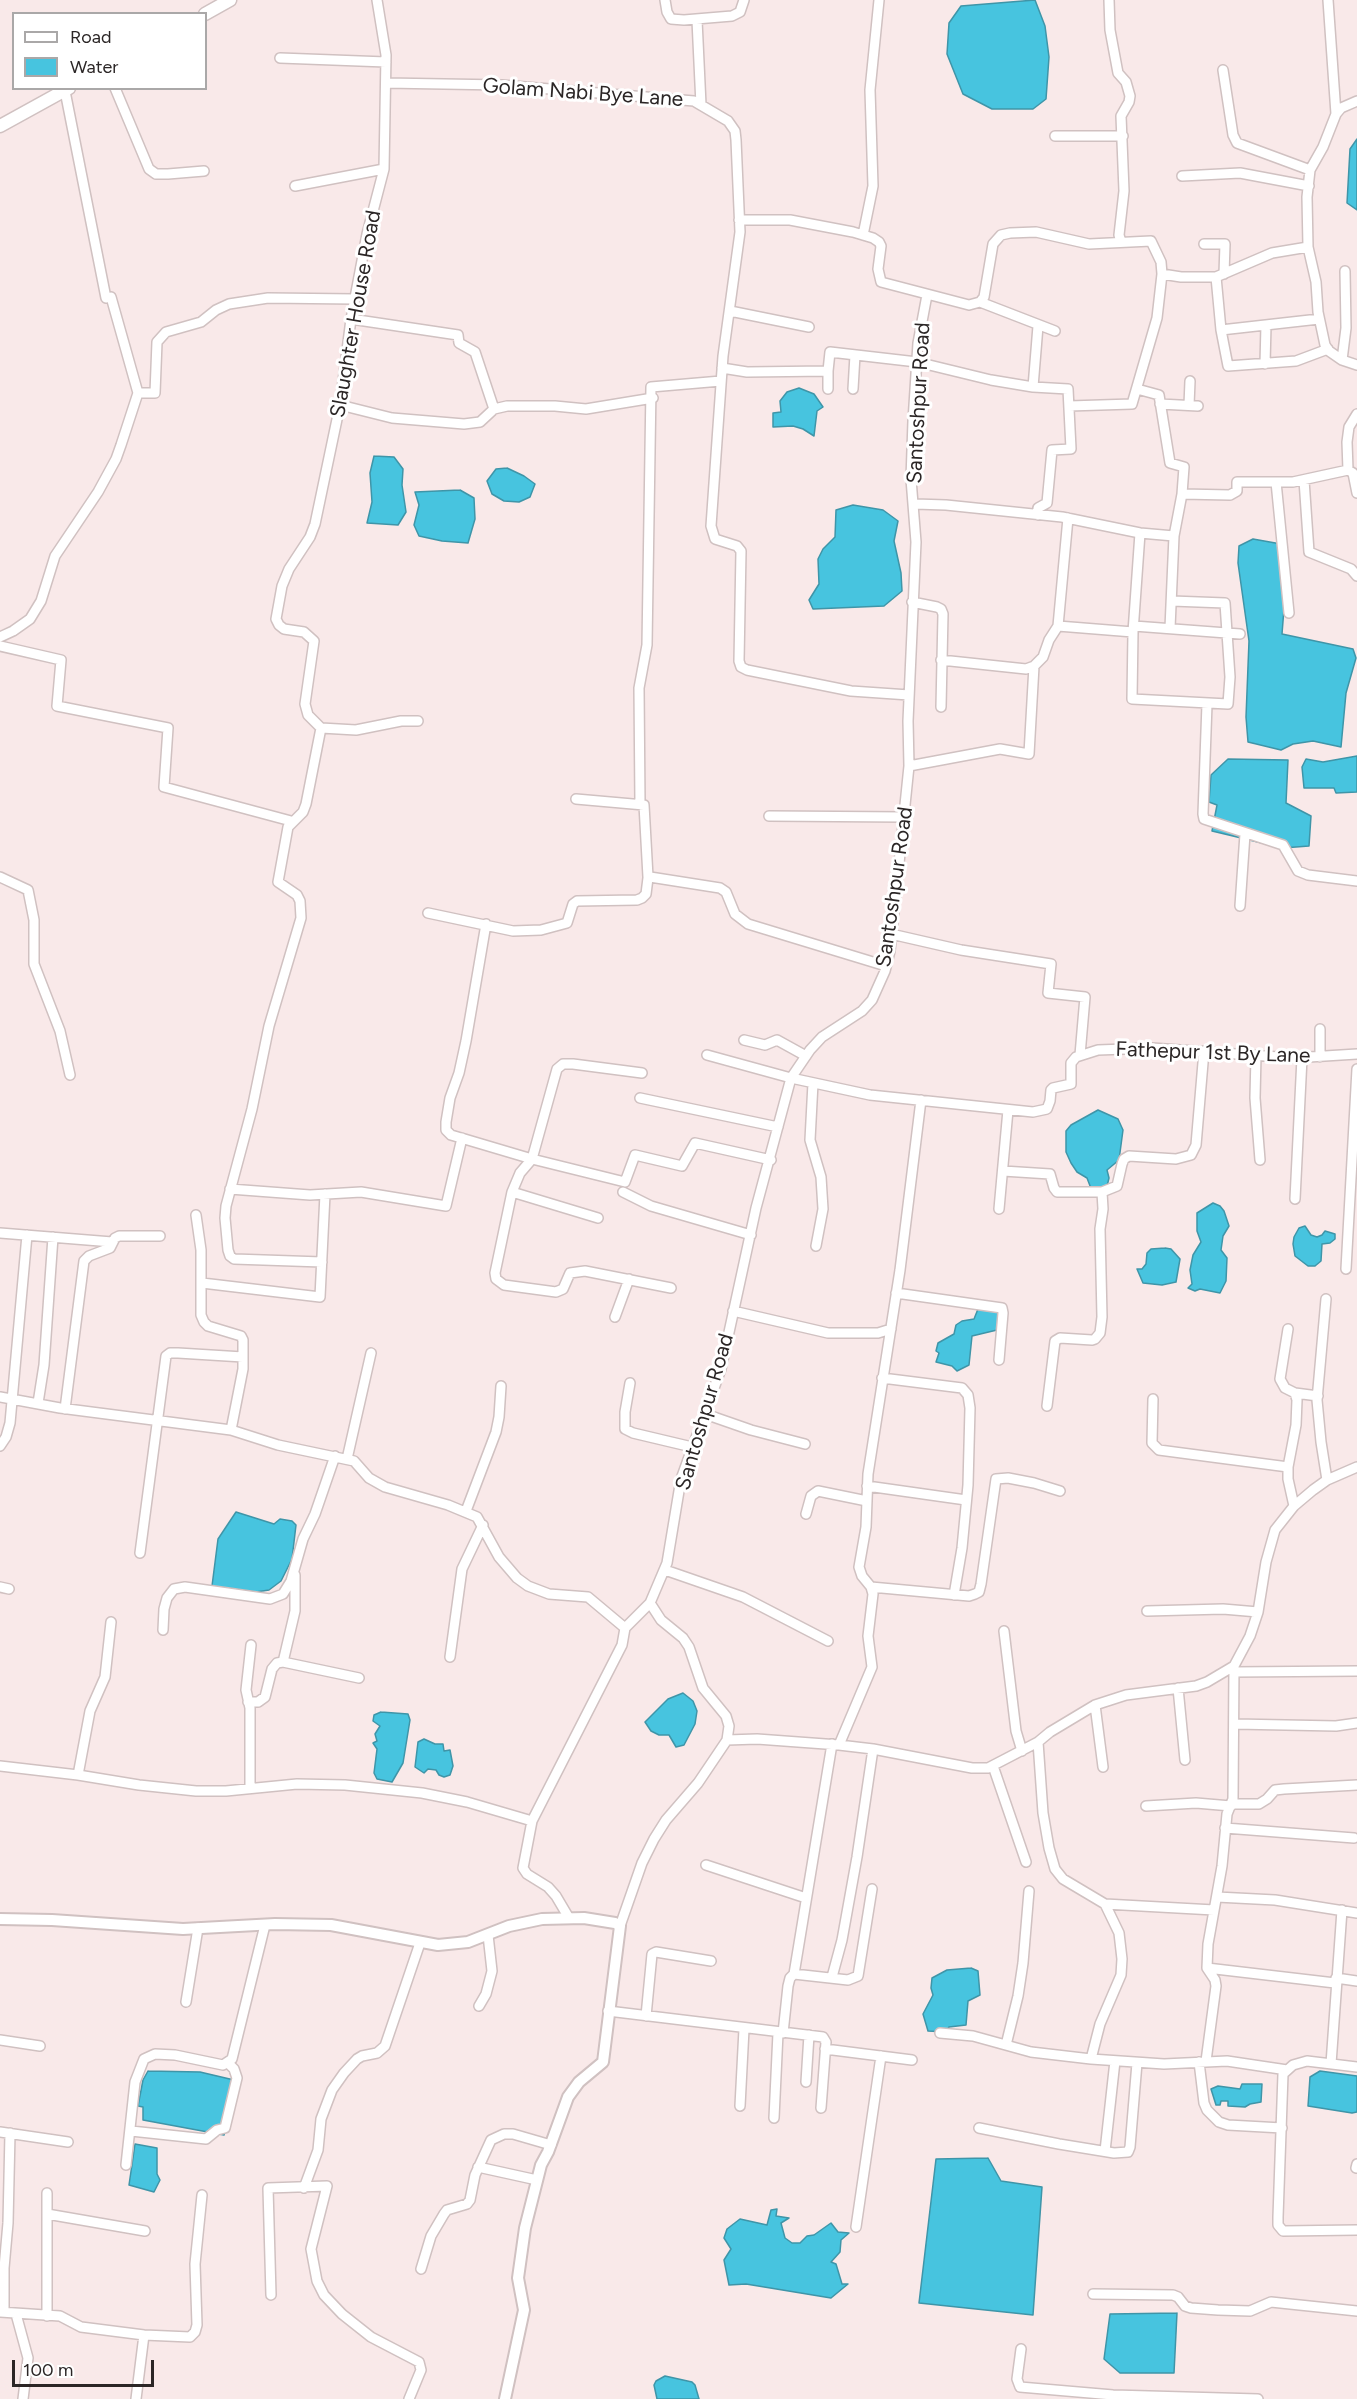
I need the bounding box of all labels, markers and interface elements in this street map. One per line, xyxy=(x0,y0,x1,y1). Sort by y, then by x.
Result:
legend xyxy=(12,12,207,90)
text: Road xyxy=(70,26,111,48)
text: Water xyxy=(70,56,118,78)
street label: Golam Nabi Bye Lane xyxy=(482,73,684,113)
street label: Slaughter House Road xyxy=(325,208,387,420)
street label: Santoshpur Road xyxy=(902,322,936,484)
street label: Santoshpur Road xyxy=(871,805,919,969)
street label: Fathepur 1st By Lane xyxy=(1115,1037,1311,1069)
street label: Santoshpur Road xyxy=(671,1331,739,1493)
scale bar xyxy=(15,2348,158,2386)
text: 100 m xyxy=(23,2359,73,2381)

